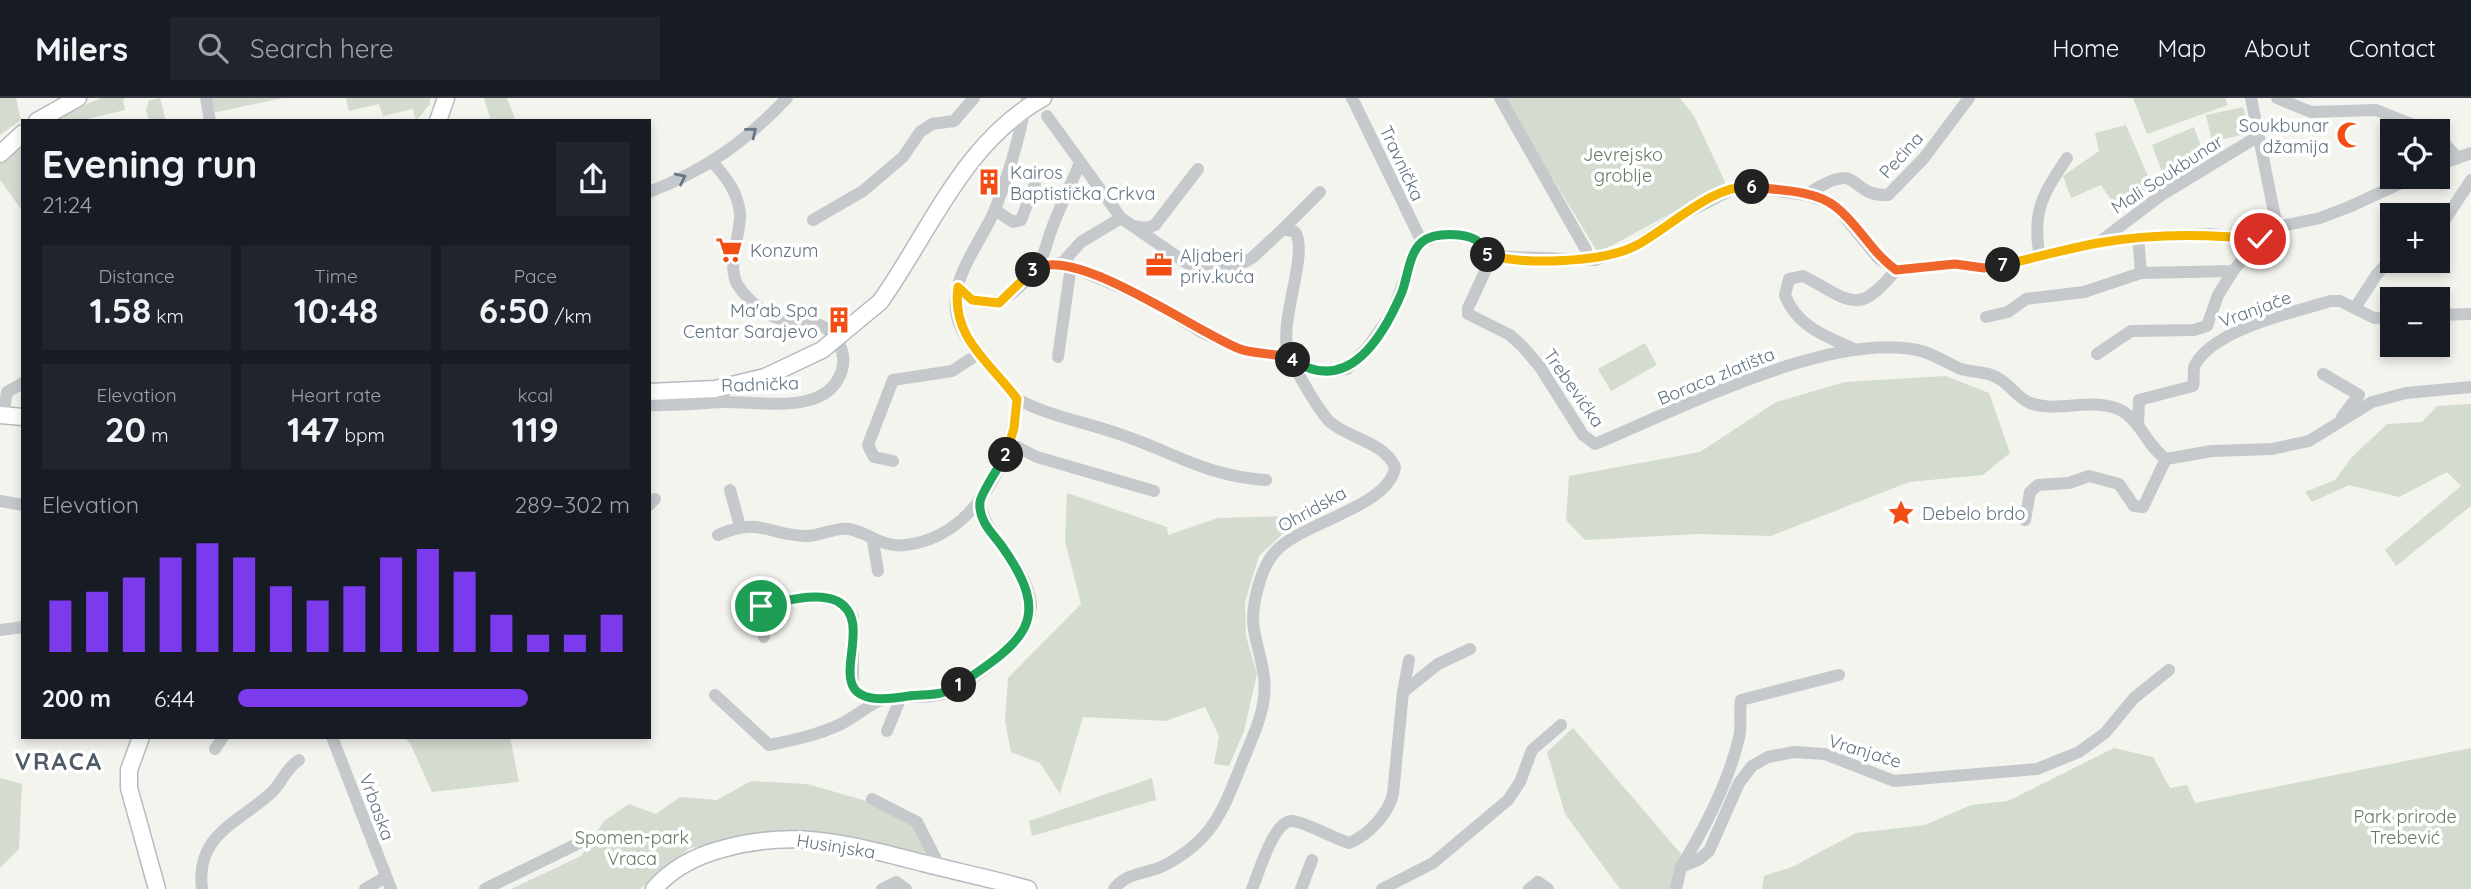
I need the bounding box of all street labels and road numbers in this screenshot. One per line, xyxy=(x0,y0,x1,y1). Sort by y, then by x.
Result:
street label: Travnička xyxy=(1375,122,1429,204)
street label: Pećina xyxy=(1874,127,1928,183)
street label: Mali Soukbunar xyxy=(2107,129,2227,219)
street label: Vranjače xyxy=(2216,285,2294,333)
street label: Boraca zlatišta xyxy=(1654,342,1778,410)
street label: Trebevićka xyxy=(1539,344,1609,432)
street label: Radnička xyxy=(721,371,799,397)
street label: Ohridska xyxy=(1274,481,1350,537)
street label: Vranjače xyxy=(1826,729,1904,773)
street label: Vrbaska xyxy=(354,770,400,844)
street label: Husinjska xyxy=(795,828,877,864)

